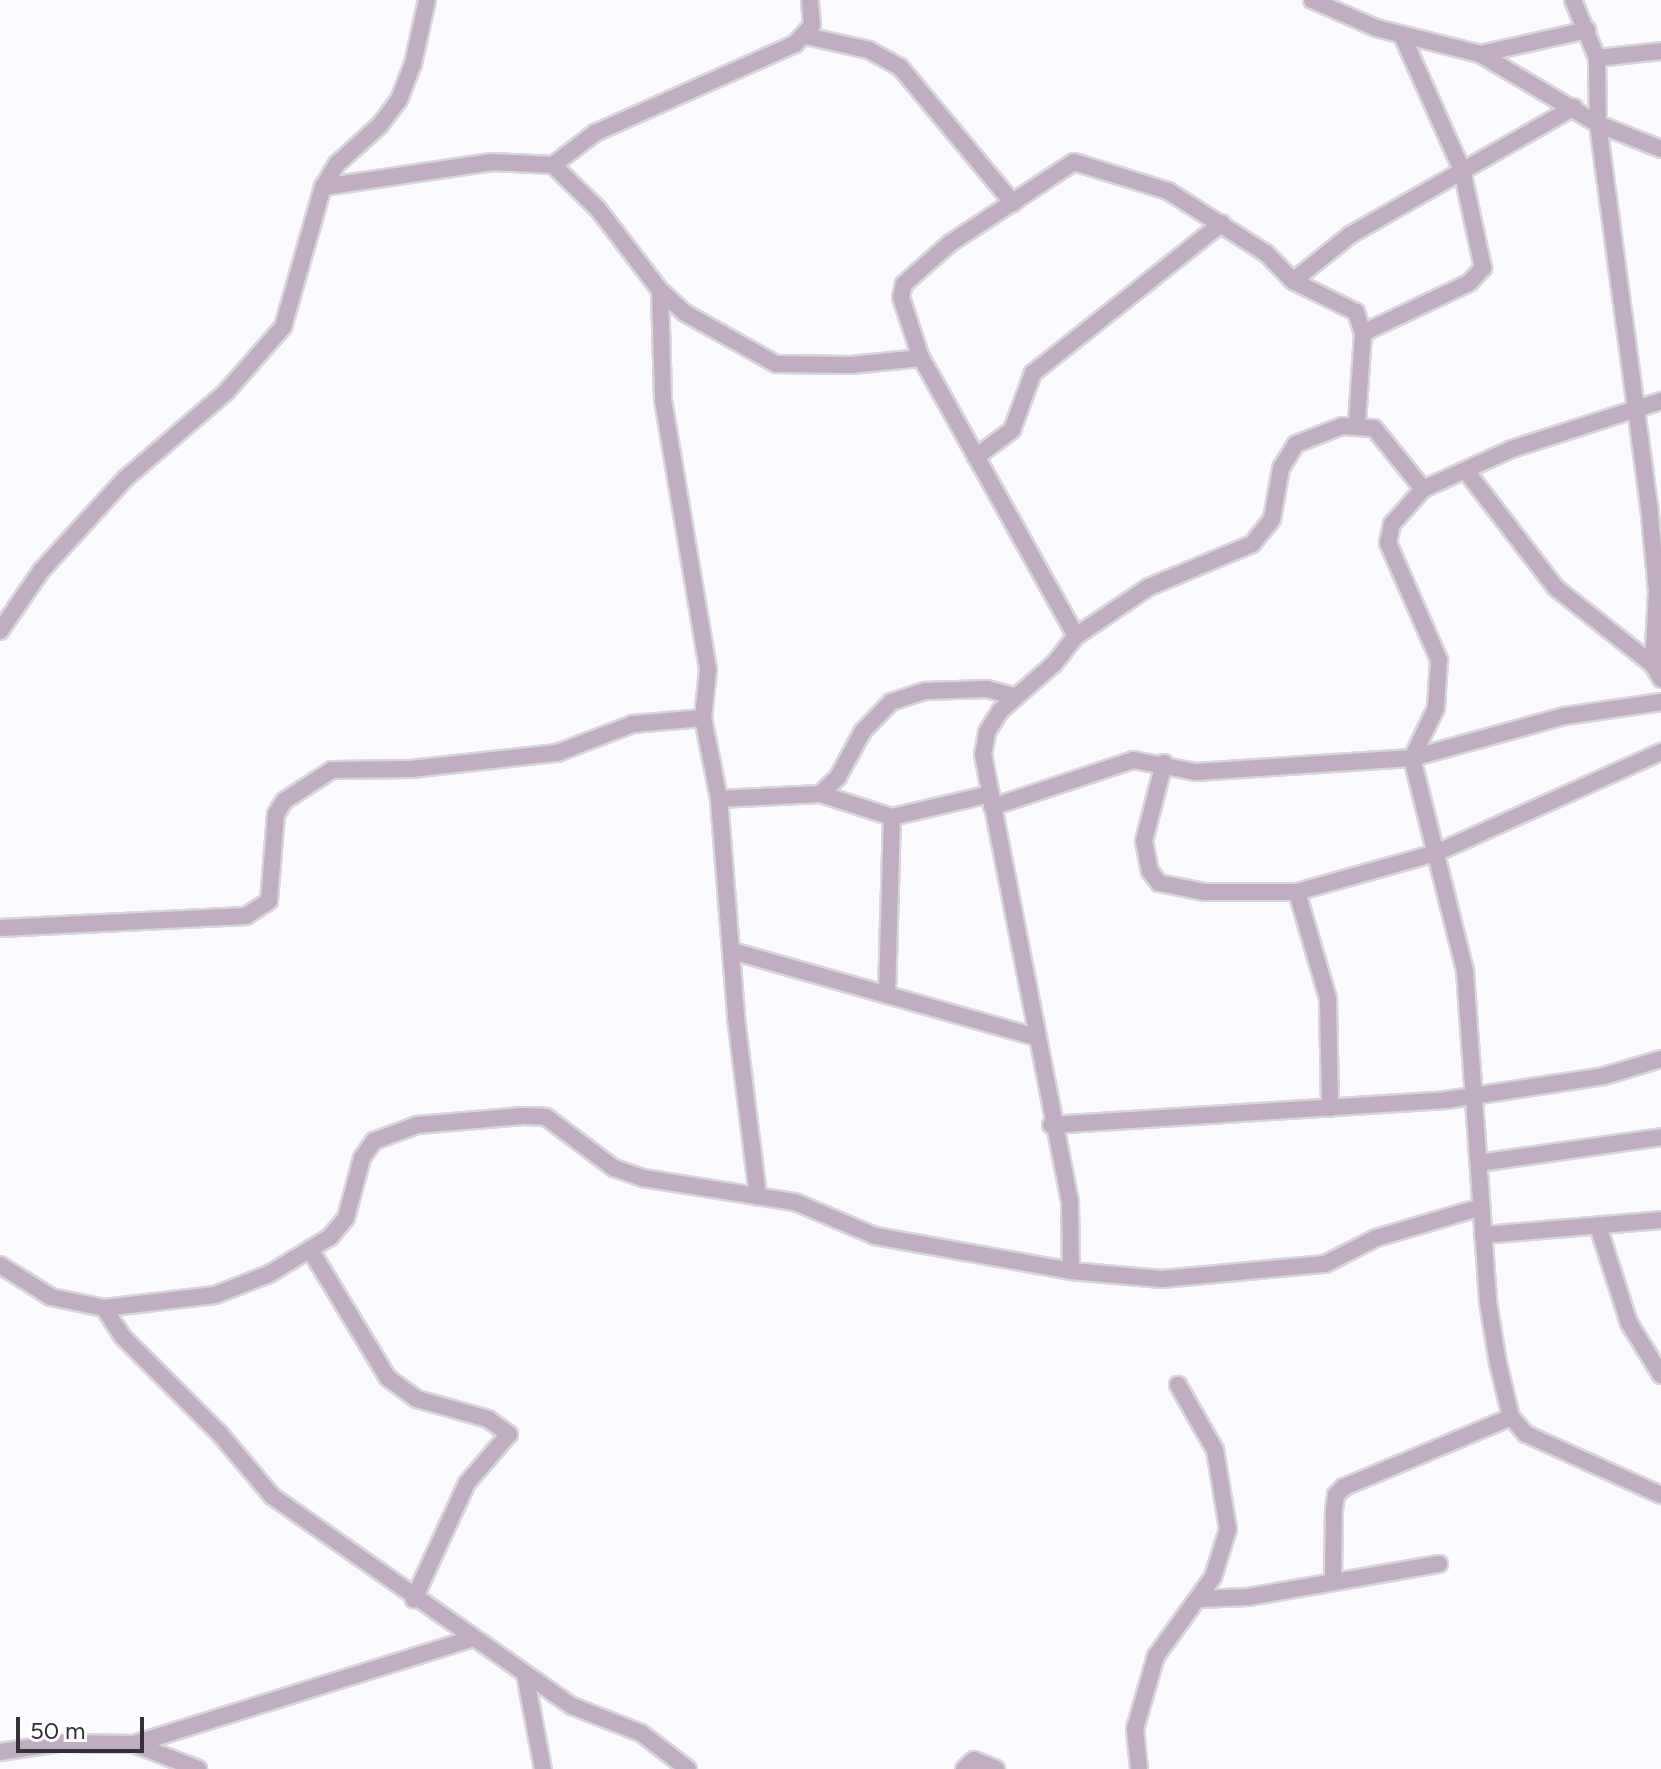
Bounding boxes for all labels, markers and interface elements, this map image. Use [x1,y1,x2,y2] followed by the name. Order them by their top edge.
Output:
[20,1701,148,1751] scale bar
[30,1716,86,1745] text: 50 m

